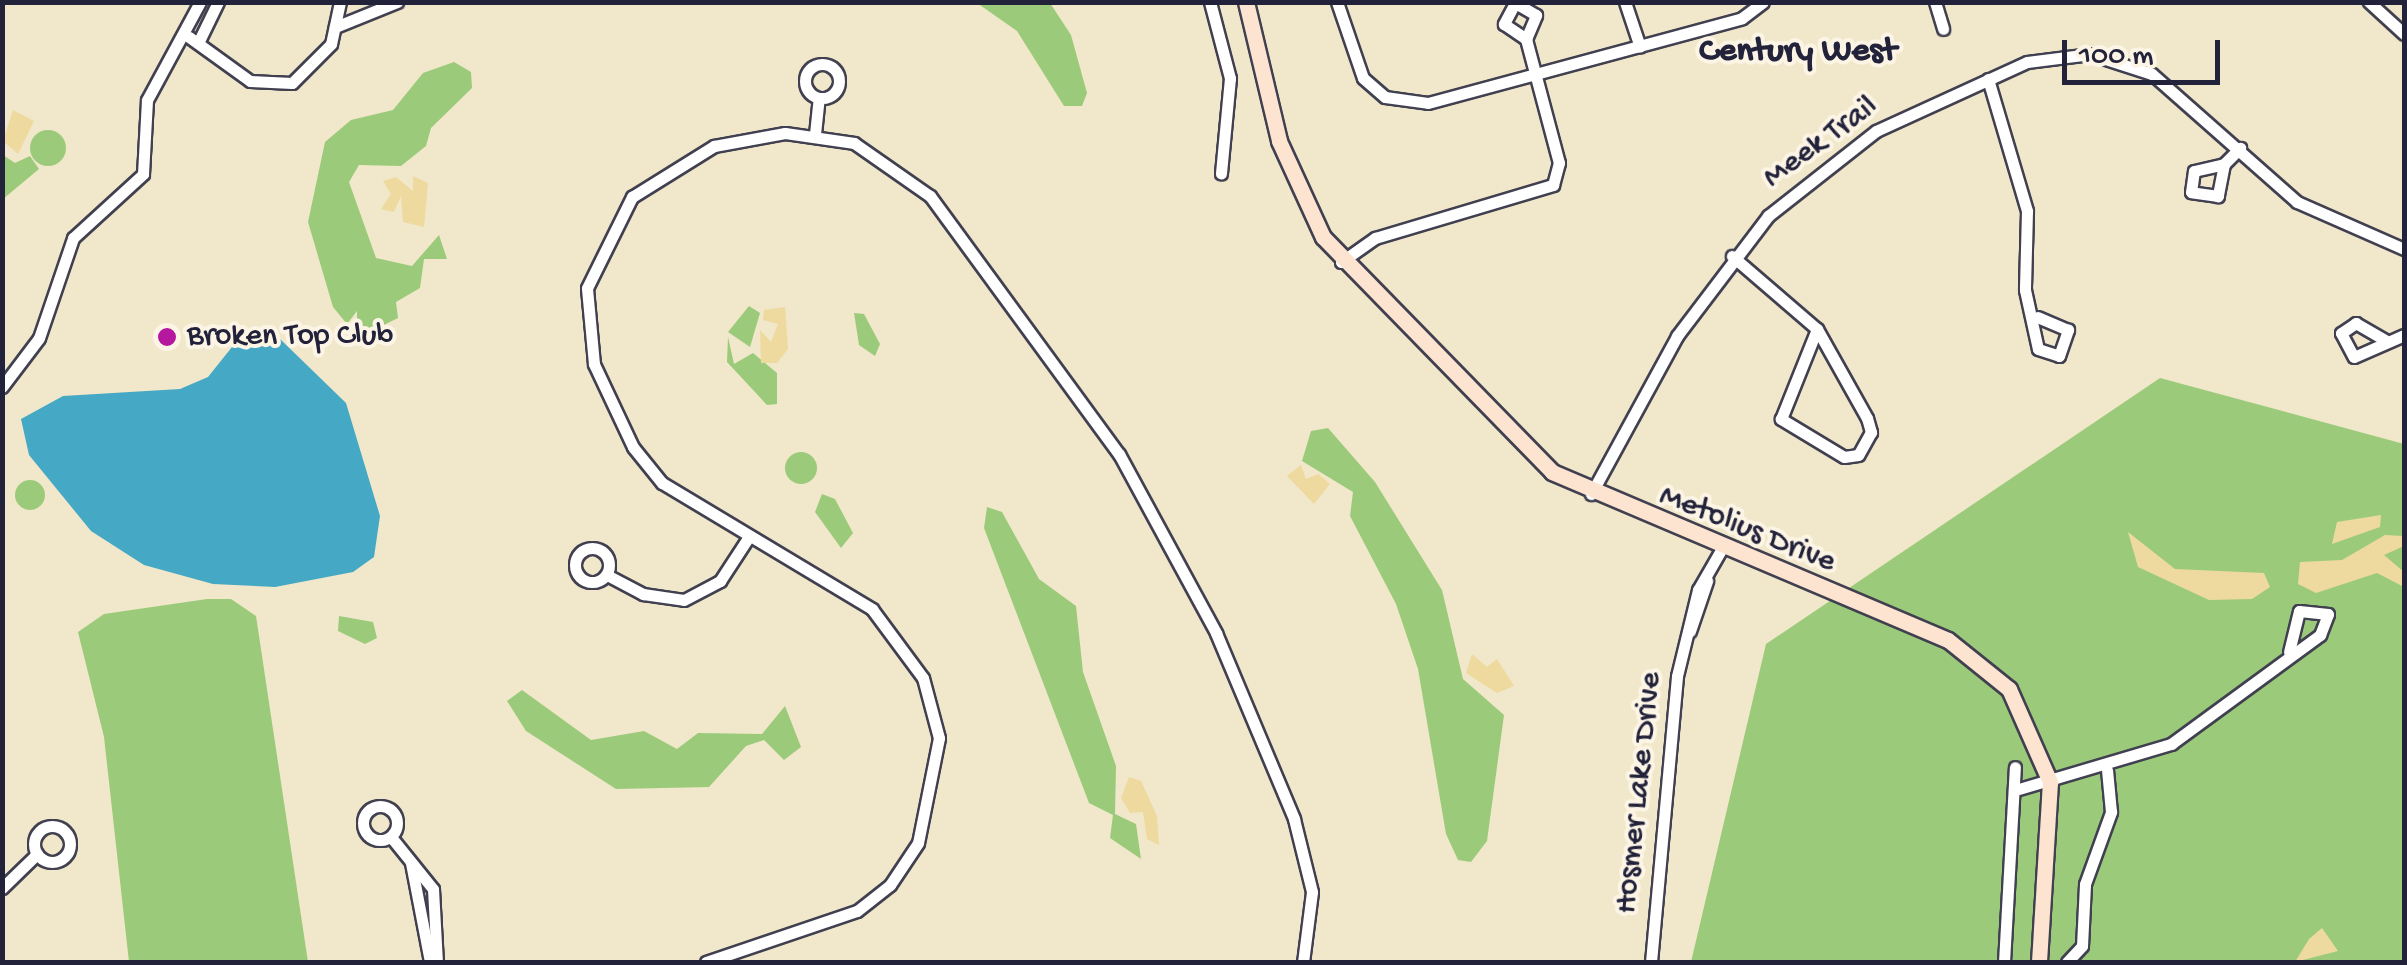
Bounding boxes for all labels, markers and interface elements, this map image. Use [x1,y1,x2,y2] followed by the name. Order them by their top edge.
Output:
[2067,20,2224,82] scale bar
[1699,32,1897,74] district label: Century West
[2079,40,2154,75] text: 100 m
[1756,89,1886,197] street label: Meek Trail
[187,318,393,356] place label: Broken Top Club
[156,326,178,348] marker: Broken Top Club
[1653,477,1841,583] street label: Metolius Drive
[1608,670,1672,916] street label: Hosmer Lake Drive

